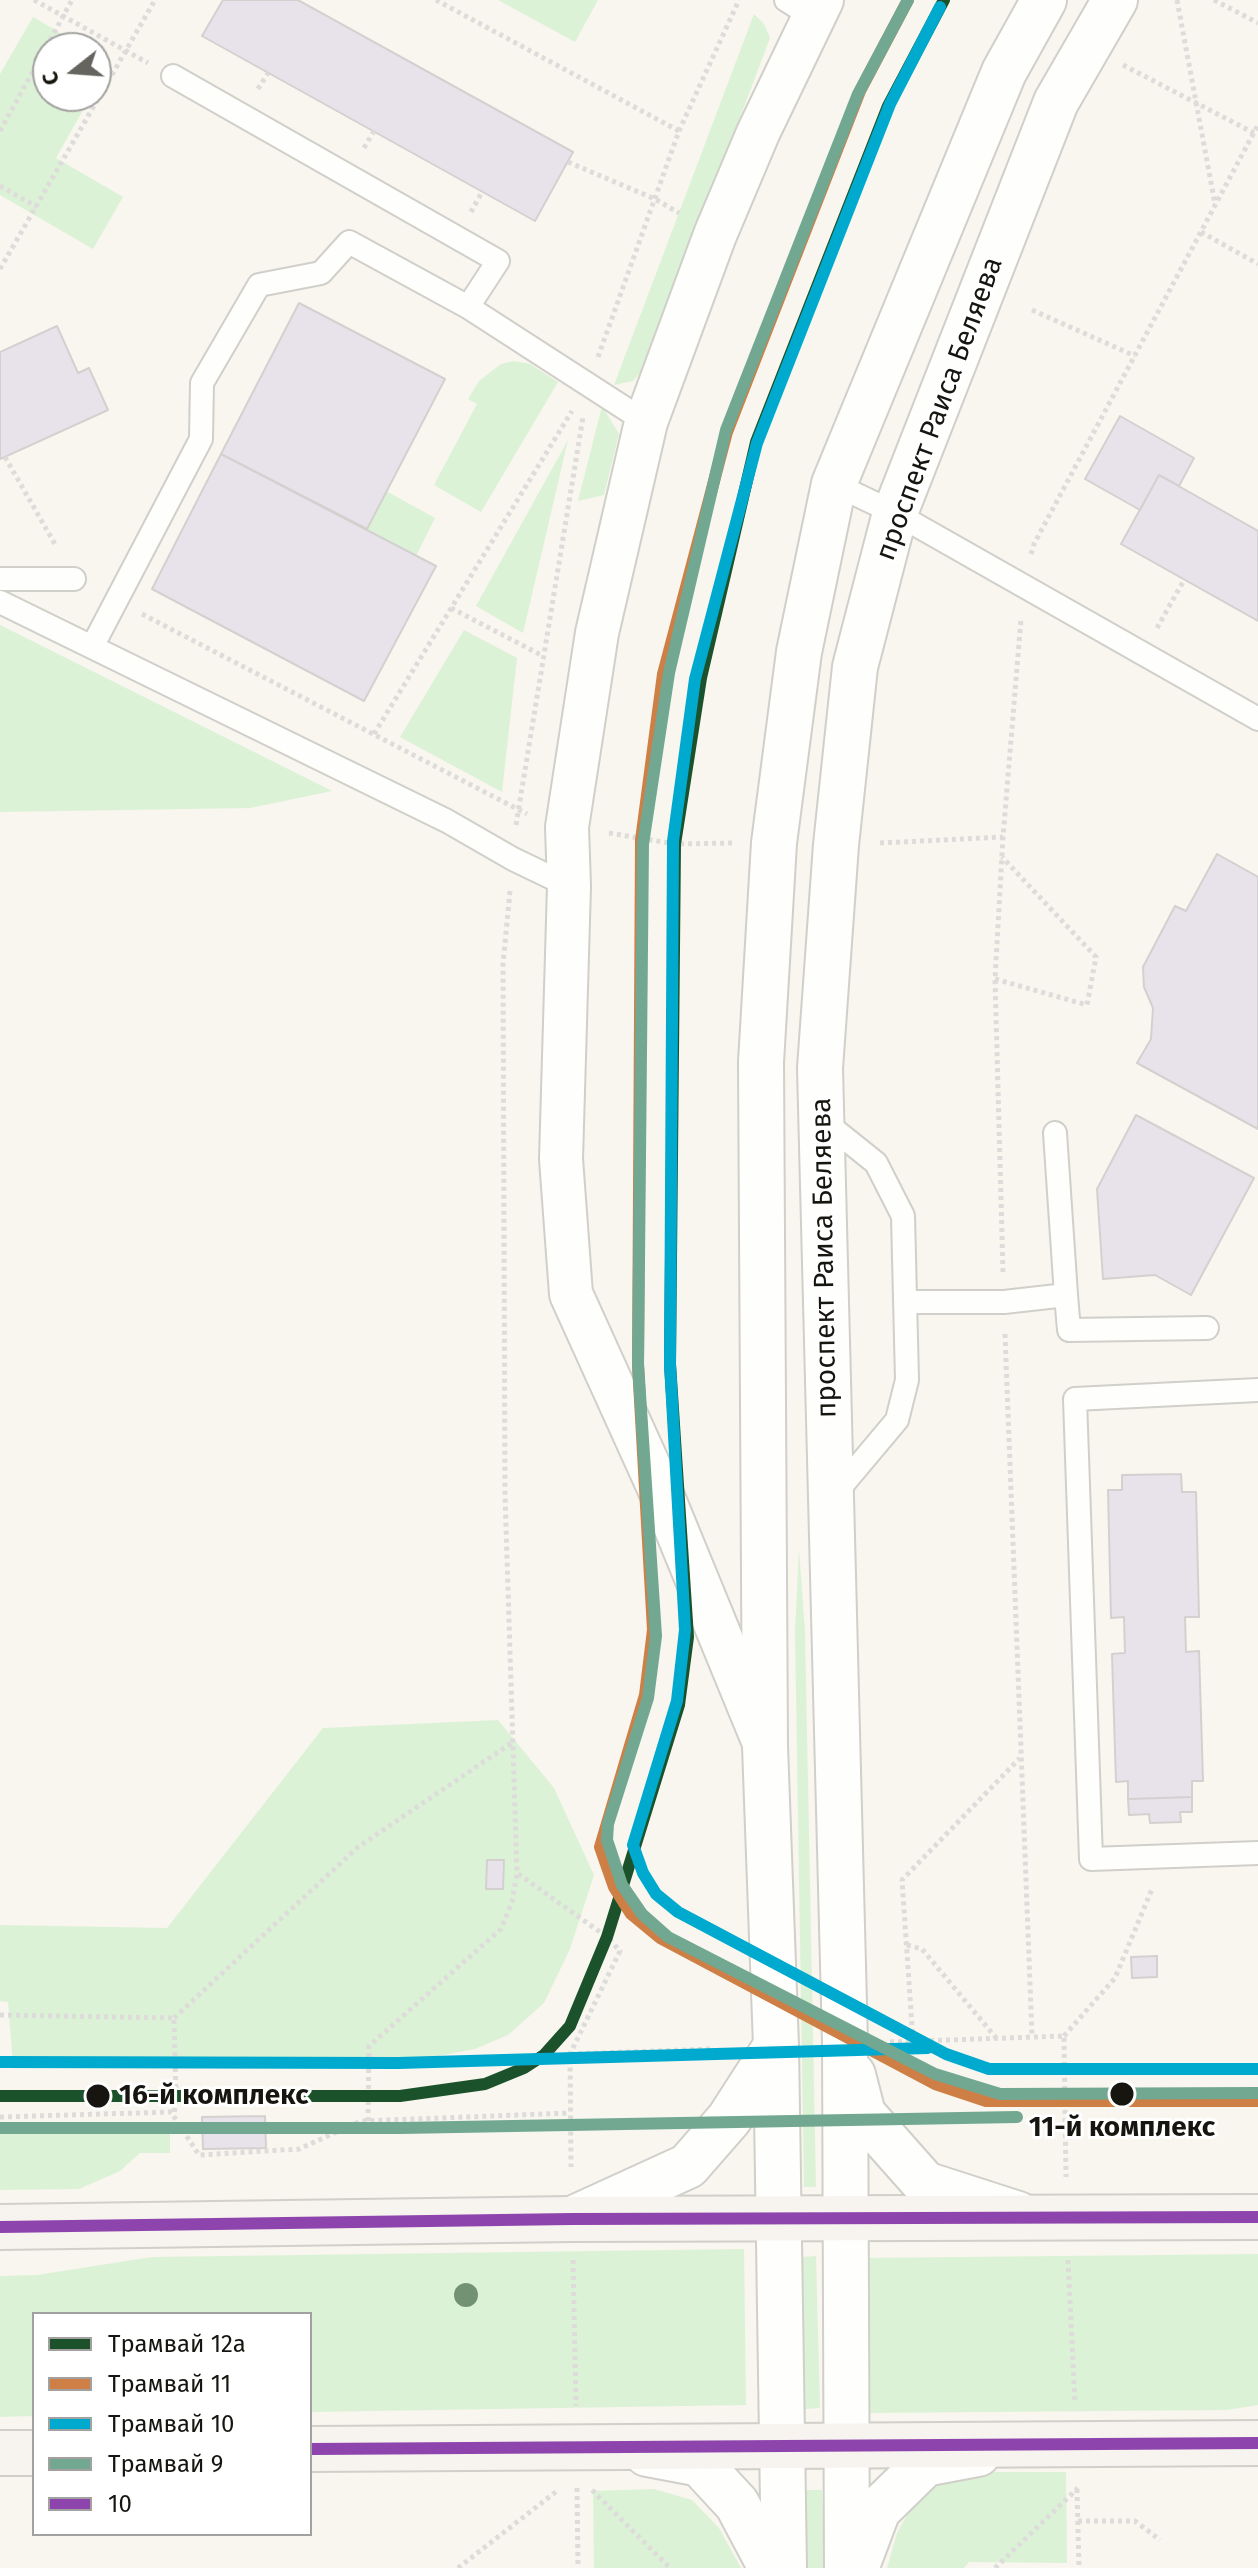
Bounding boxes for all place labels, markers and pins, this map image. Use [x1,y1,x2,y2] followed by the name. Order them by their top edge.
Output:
[119,2079,309,2113] place label: 16-й комплекс
[1108,2080,1136,2108] marker: 11-й комплекс
[84,2082,112,2110] marker: 16-й комплекс
[1029,2111,1215,2145] place label: 11-й комплекс

